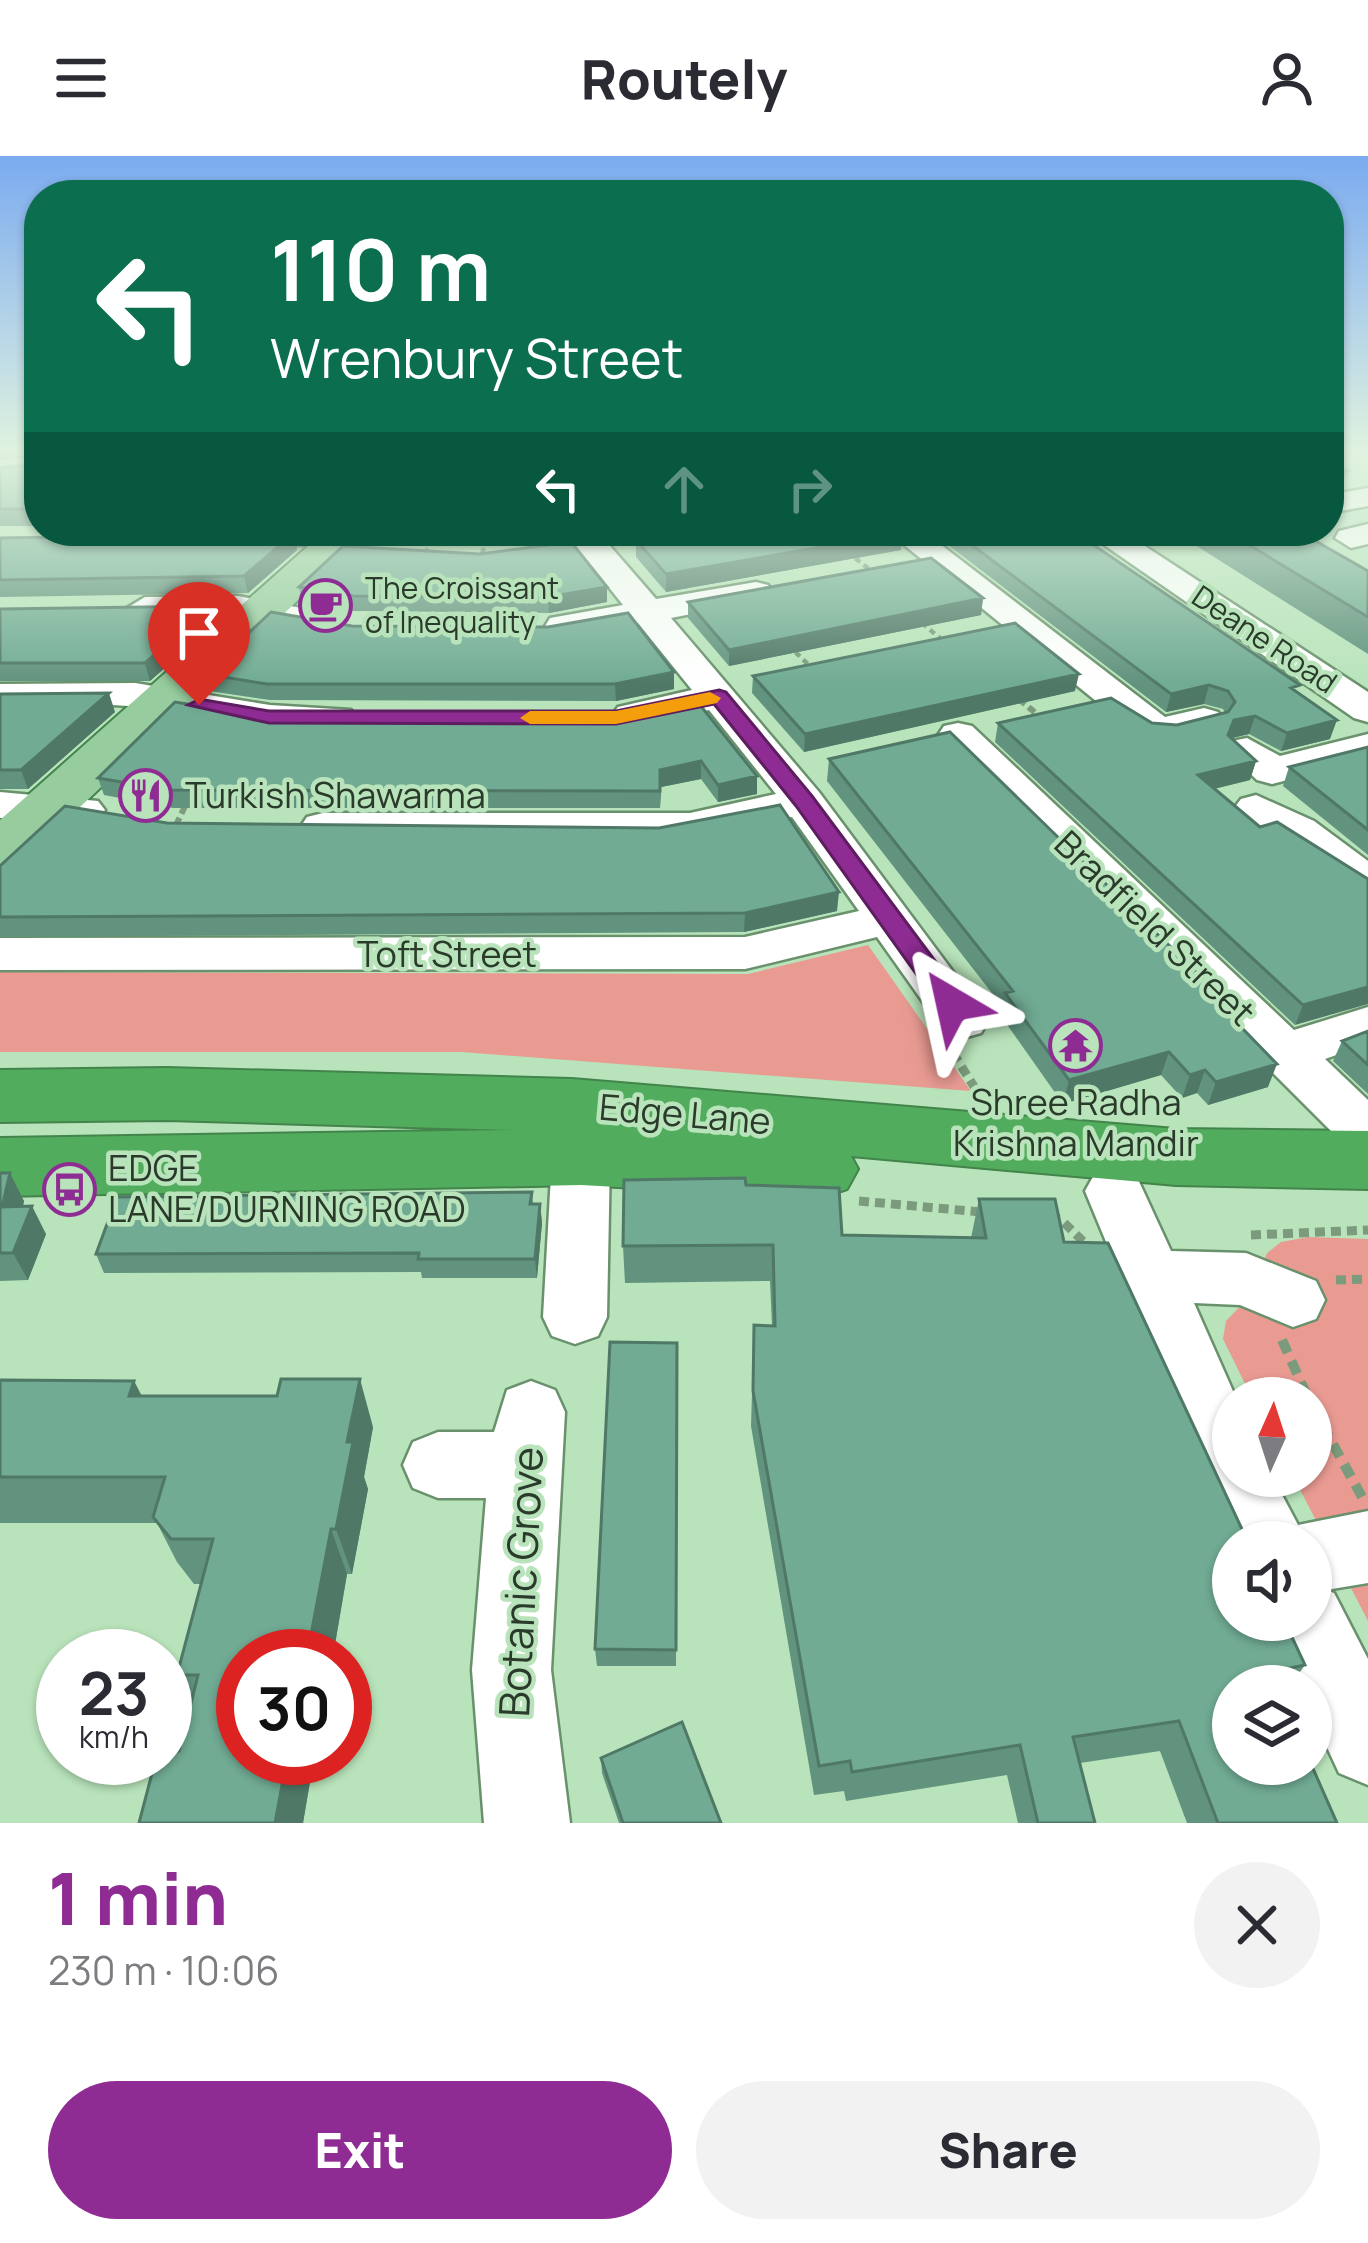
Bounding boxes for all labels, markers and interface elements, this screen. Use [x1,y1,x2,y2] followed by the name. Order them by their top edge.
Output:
[581,41,787,115] text: Routely
[48,45,114,111] icon: menu
[1254,45,1320,111] icon: person
[270,211,491,326] text: 110 m
[72,228,228,384] icon: left
[270,320,683,394] text: Wrenbury Street
[525,456,591,522] icon: left
[651,456,717,522] icon: ahead
[777,456,843,522] icon: right
[365,567,559,642] place label: The Croissant of Inequality
[1184,575,1345,702] street label: Deane Road
[298,578,354,634] cafe icon: The Croissant of Inequality
[148,582,250,705] pin
[166,600,232,666] icon: arrive
[118,767,174,823] restaurant icon: Turkish Shawarma
[185,770,486,819] place label: Turkish Shawarma
[1044,819,1266,1036] street label: Bradfield Street
[357,929,537,978] street label: Toft Street
[889,941,1015,1067] position arrow
[1048,1018,1104,1074] temple icon: Shree Radha Krishna Mandir
[953,1077,1199,1167] place label: Shree Radha Krishna Mandir
[597,1082,773,1145] street label: Edge Lane
[108,1143,466,1233] place label: EDGE LANE/DURNING ROAD
[41,1161,97,1217] bus stop icon: EDGE LANE/DURNING ROAD
[1212,1377,1332,1497] north arrow
[1212,1377,1332,1785] map controls
[484,1445,556,1719] street label: Botanic Grove
[1212,1521,1332,1641] button: sound
[216,1629,372,1785] speed limit sign: 30
[79,1651,149,1733] text: 23
[1212,1665,1332,1785] button: layers
[79,1716,149,1757] text: km/h
[48,1848,228,1947] text: 1 min
[1194,1862,1320,1988] button: close
[48,1943,280,1997] text: 230 m · 10:06
[48,2081,672,2219] button: Exit
[696,2081,1320,2219] button: Share

